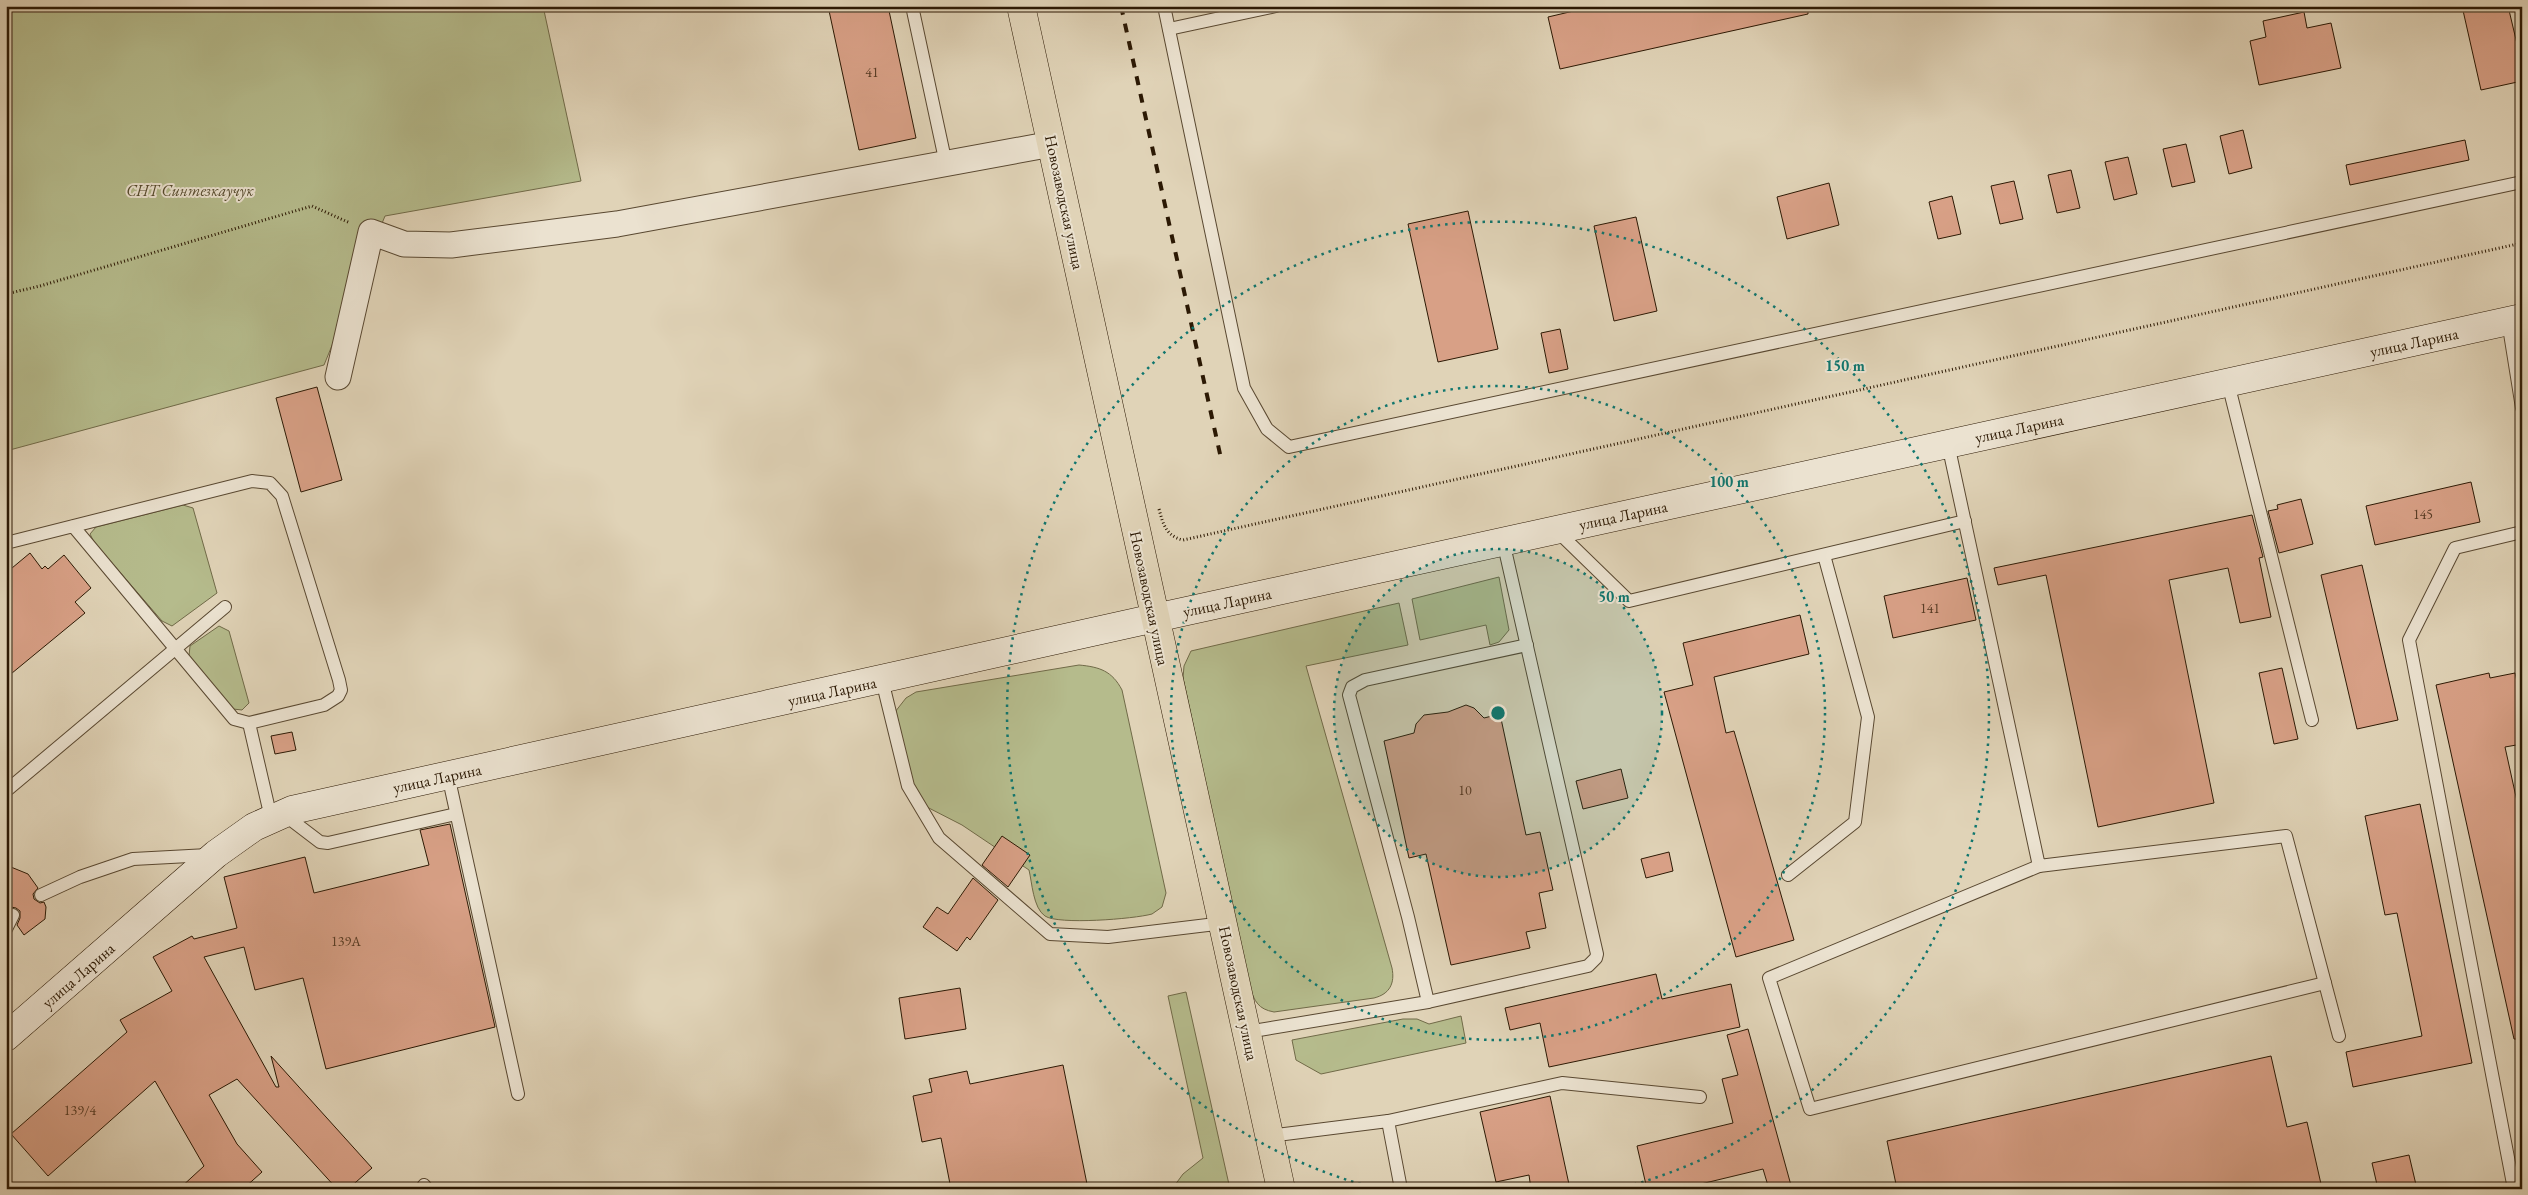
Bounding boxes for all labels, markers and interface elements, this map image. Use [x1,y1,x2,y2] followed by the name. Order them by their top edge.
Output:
[865,63,879,81] house number: 41
[1040,133,1089,272] street label: Новозаводская улица
[126,180,254,201] park label: СНТ Синтезкаучук
[2368,323,2461,362] street label: улица Ларина
[1825,356,1865,375] text: 150 m
[1973,409,2066,448] street label: улица Ларина
[1709,472,1749,491] text: 100 m
[1577,496,1670,535] street label: улица Ларина
[2413,505,2433,523] house number: 145
[1125,529,1174,668] street label: Новозаводская улица
[1181,583,1274,622] street label: улица Ларина
[1598,587,1630,606] text: 50 m
[1920,599,1940,617] house number: 141
[786,672,879,711] street label: улица Ларина
[1489,704,1507,722] centre of rings
[391,759,484,798] street label: улица Ларина
[1458,781,1472,799] house number: 10
[1214,924,1263,1063] street label: Новозаводская улица
[331,932,361,950] house number: 139А
[38,938,120,1013] street label: улица Ларина
[64,1101,97,1119] house number: 139/4

